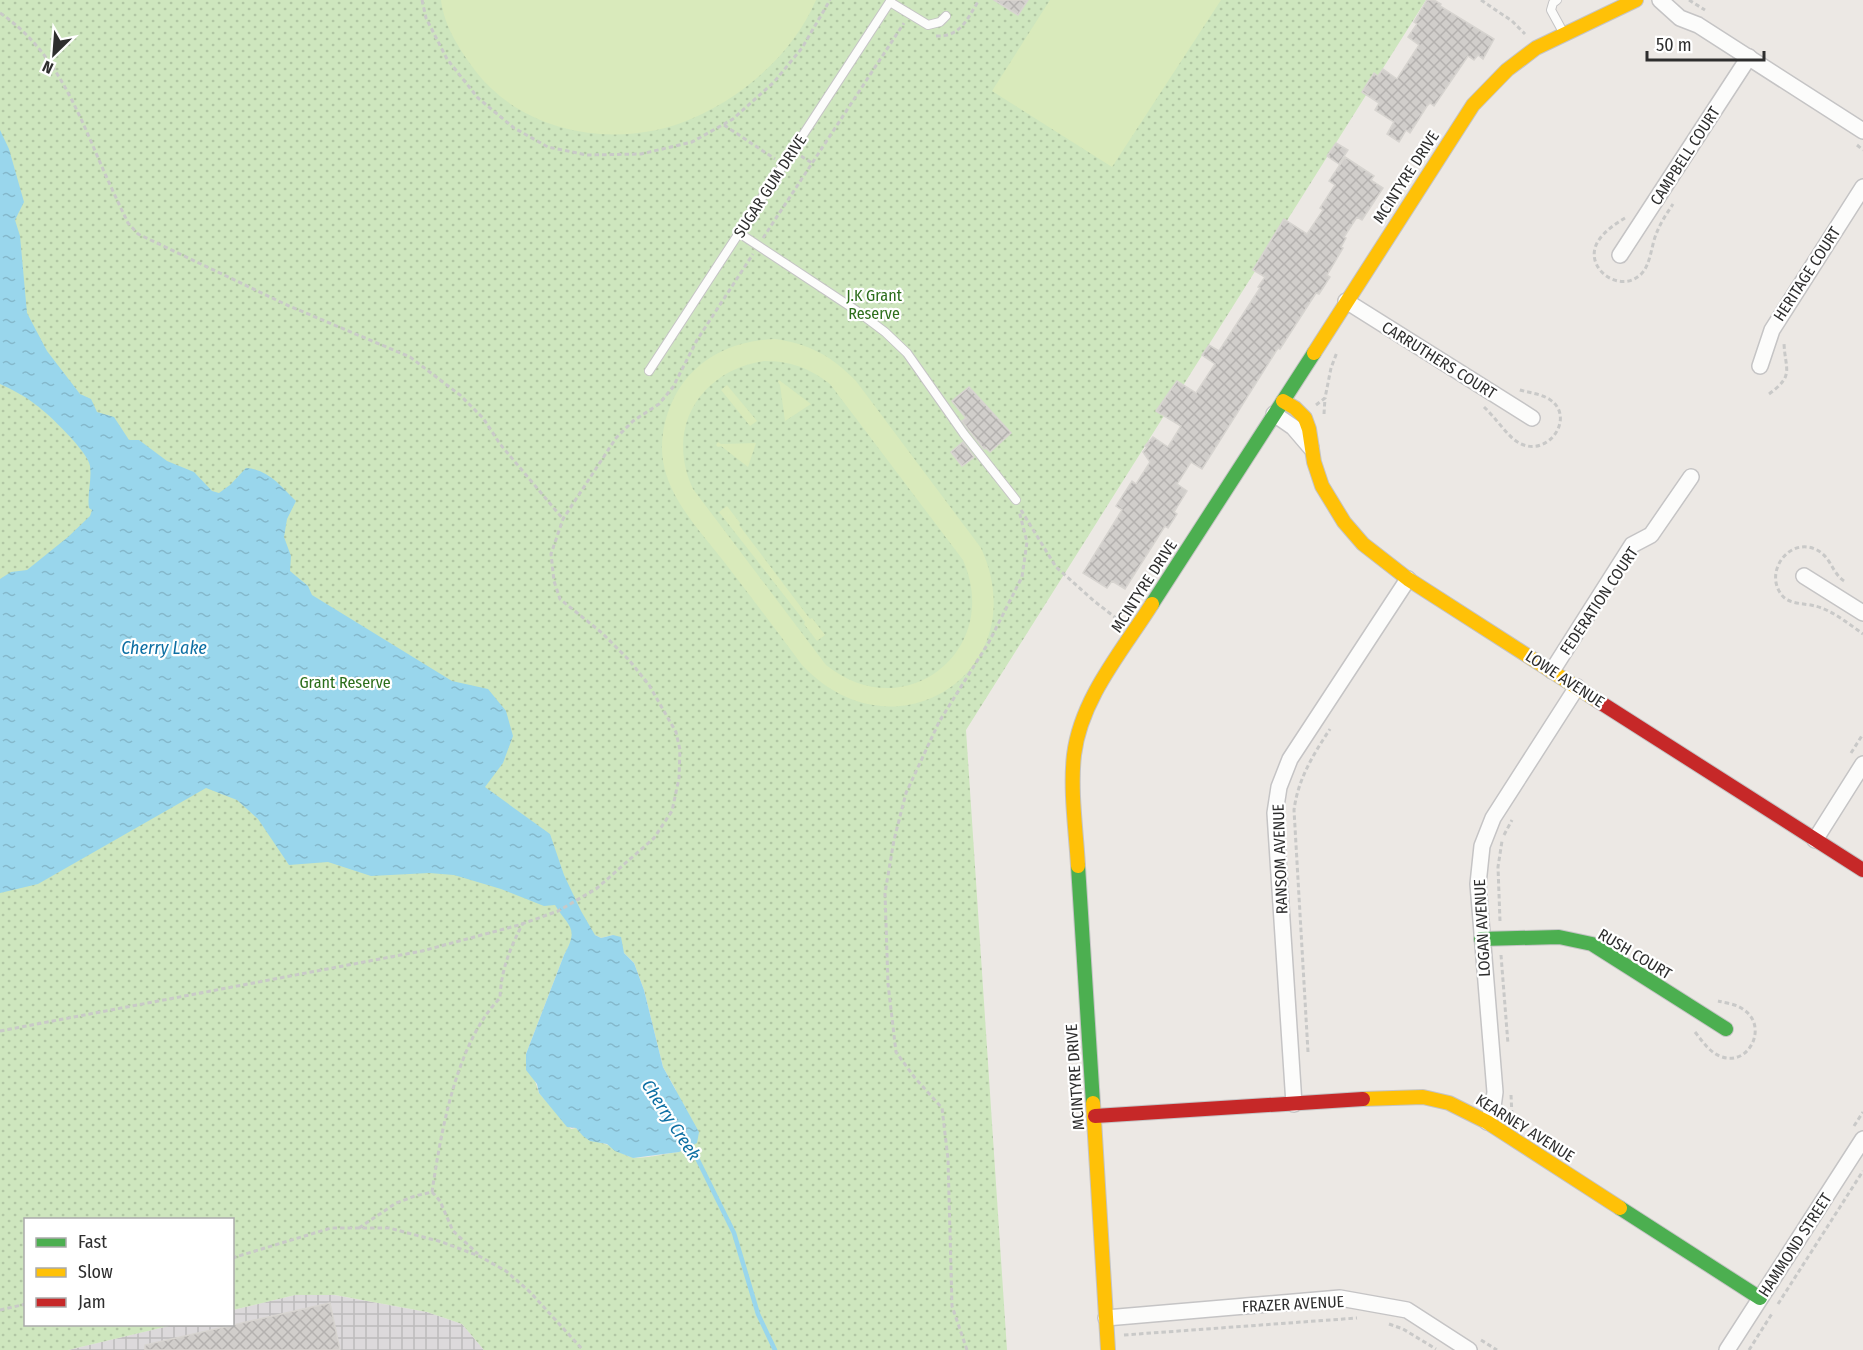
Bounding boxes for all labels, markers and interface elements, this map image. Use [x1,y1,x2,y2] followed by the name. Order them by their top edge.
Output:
[24,24,84,84] north arrow
[1647,24,1764,62] scale bar
[1656,34,1692,56] text: 50 m
[40,57,56,78] text: N
[1646,103,1724,209] street label: CAMPBELL COURT
[1369,127,1443,227] street label: MCINTYRE DRIVE
[730,131,810,241] street label: SUGAR GUM DRIVE
[1769,223,1845,325] street label: HERITAGE COURT
[846,286,903,323] park label: J.K Grant Reserve
[1378,317,1500,403] street label: CARRUTHERS COURT
[1107,536,1181,636] street label: MCINTYRE DRIVE
[1556,543,1642,658] street label: FEDERATION COURT
[121,637,207,659] water label: Cherry Lake
[1522,646,1608,712] street label: LOWE AVENUE
[299,673,391,692] park label: Grant Reserve
[1269,804,1291,914] street label: RANSOM AVENUE
[1470,879,1494,977] street label: LOGAN AVENUE
[1595,925,1676,984] street label: RUSH COURT
[1062,1023,1088,1131] street label: MCINTYRE DRIVE
[637,1075,705,1165] water label: Cherry Creek
[1472,1090,1578,1166] street label: KEARNEY AVENUE
[1754,1189,1836,1300] street label: HAMMOND STREET
[24,1218,234,1326] legend
[78,1231,107,1253] text: Fast
[78,1261,113,1283] text: Slow
[78,1291,106,1313] text: Jam
[1241,1292,1345,1316] street label: FRAZER AVENUE

